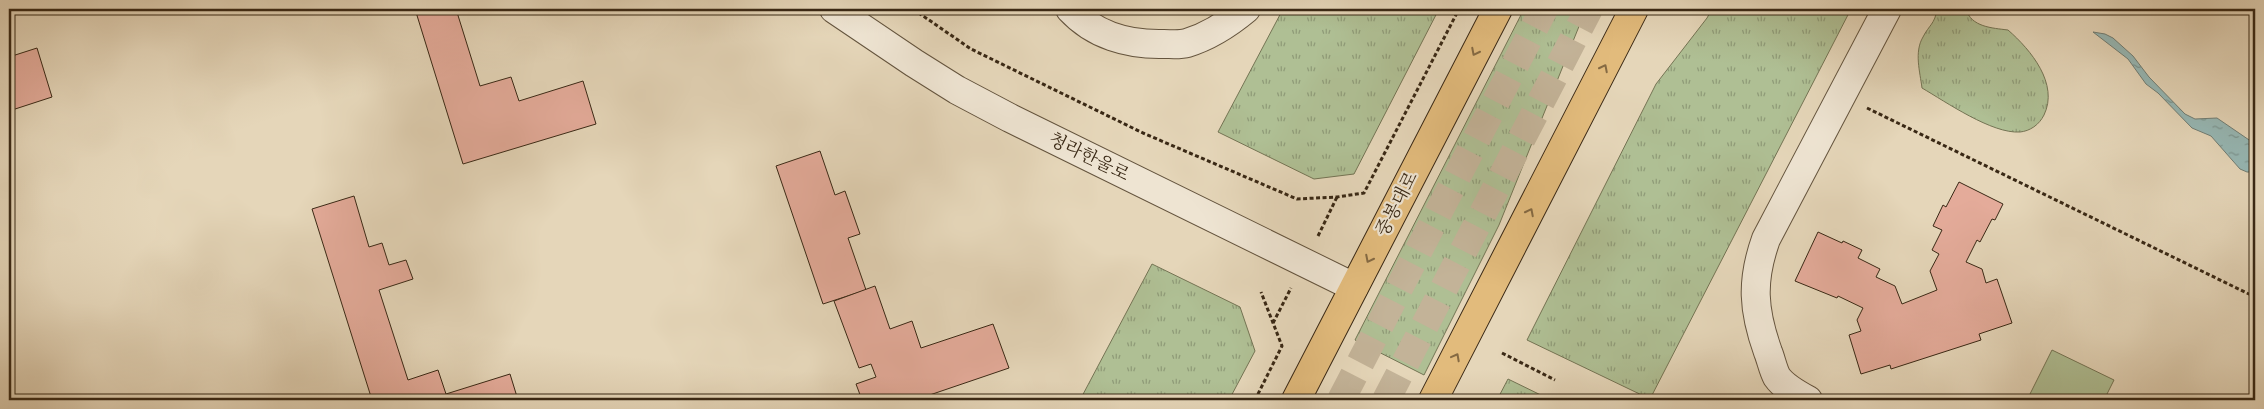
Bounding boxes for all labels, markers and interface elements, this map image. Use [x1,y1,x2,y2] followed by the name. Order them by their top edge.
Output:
[1471,47,1481,56] one-way arrow
[1598,64,1608,73] one-way arrow
[1044,127,1134,187] street label: 청라한울로
[1370,167,1424,241] street label: 중봉대로
[1524,209,1534,218] one-way arrow
[1365,253,1375,262] one-way arrow
[1450,353,1460,362] one-way arrow

